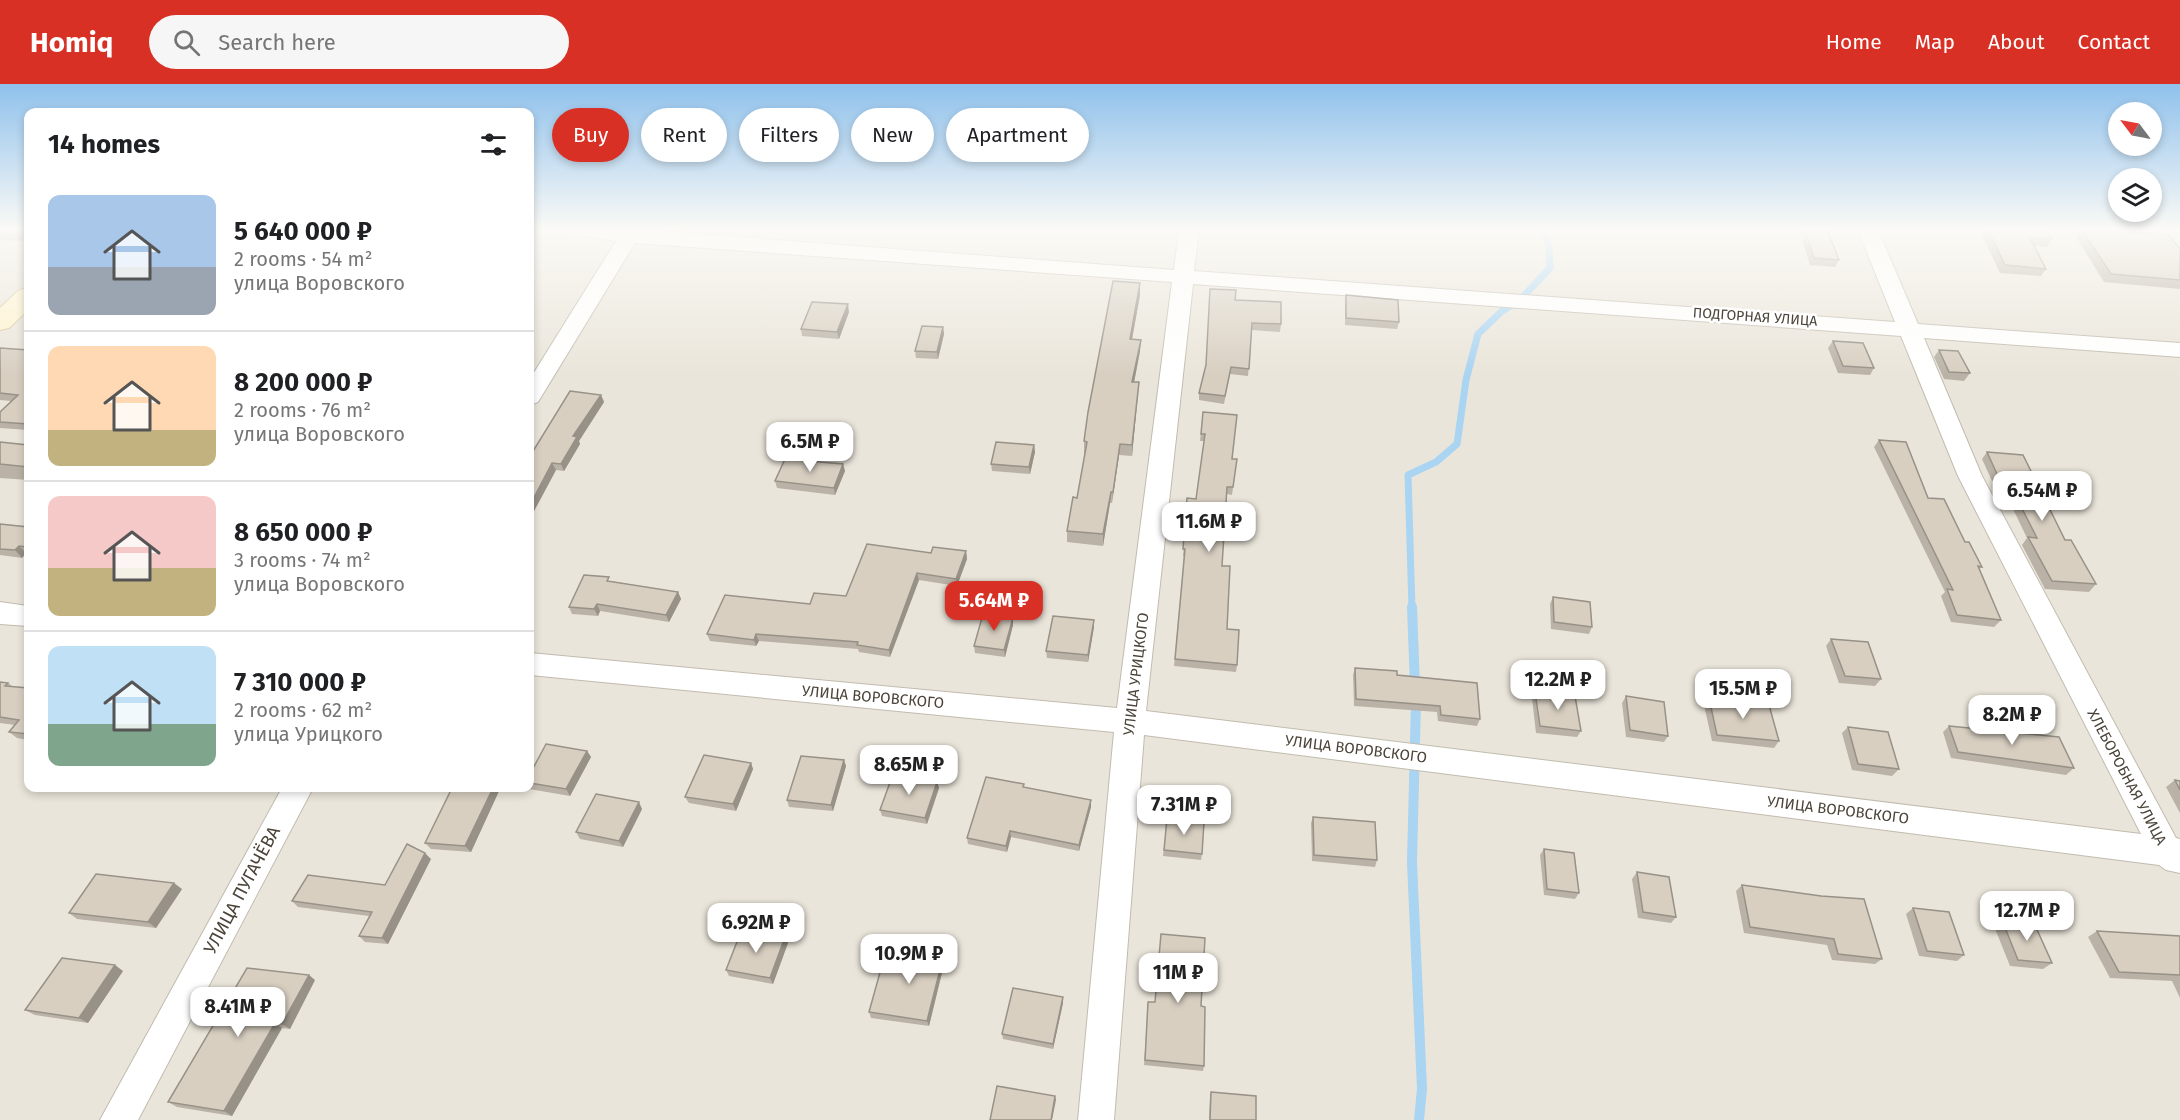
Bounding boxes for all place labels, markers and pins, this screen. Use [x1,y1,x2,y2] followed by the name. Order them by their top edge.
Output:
[761,422,859,473] pin: 6.5M ₽
[1987,471,2097,522] pin: 6.54M ₽
[1154,502,1264,553] pin: 11.6M ₽
[939,581,1049,632] pin: 5.64M ₽
[1503,660,1613,711] pin: 12.2M ₽
[1688,669,1798,720] pin: 15.5M ₽
[1963,695,2061,746] pin: 8.2M ₽
[854,745,964,796] pin: 8.65M ₽
[1129,785,1239,836] pin: 7.31M ₽
[1972,891,2082,942] pin: 12.7M ₽
[701,903,811,954] pin: 6.92M ₽
[854,934,964,985] pin: 10.9M ₽
[1136,953,1220,1004] pin: 11M ₽
[183,987,293,1038] pin: 8.41M ₽

